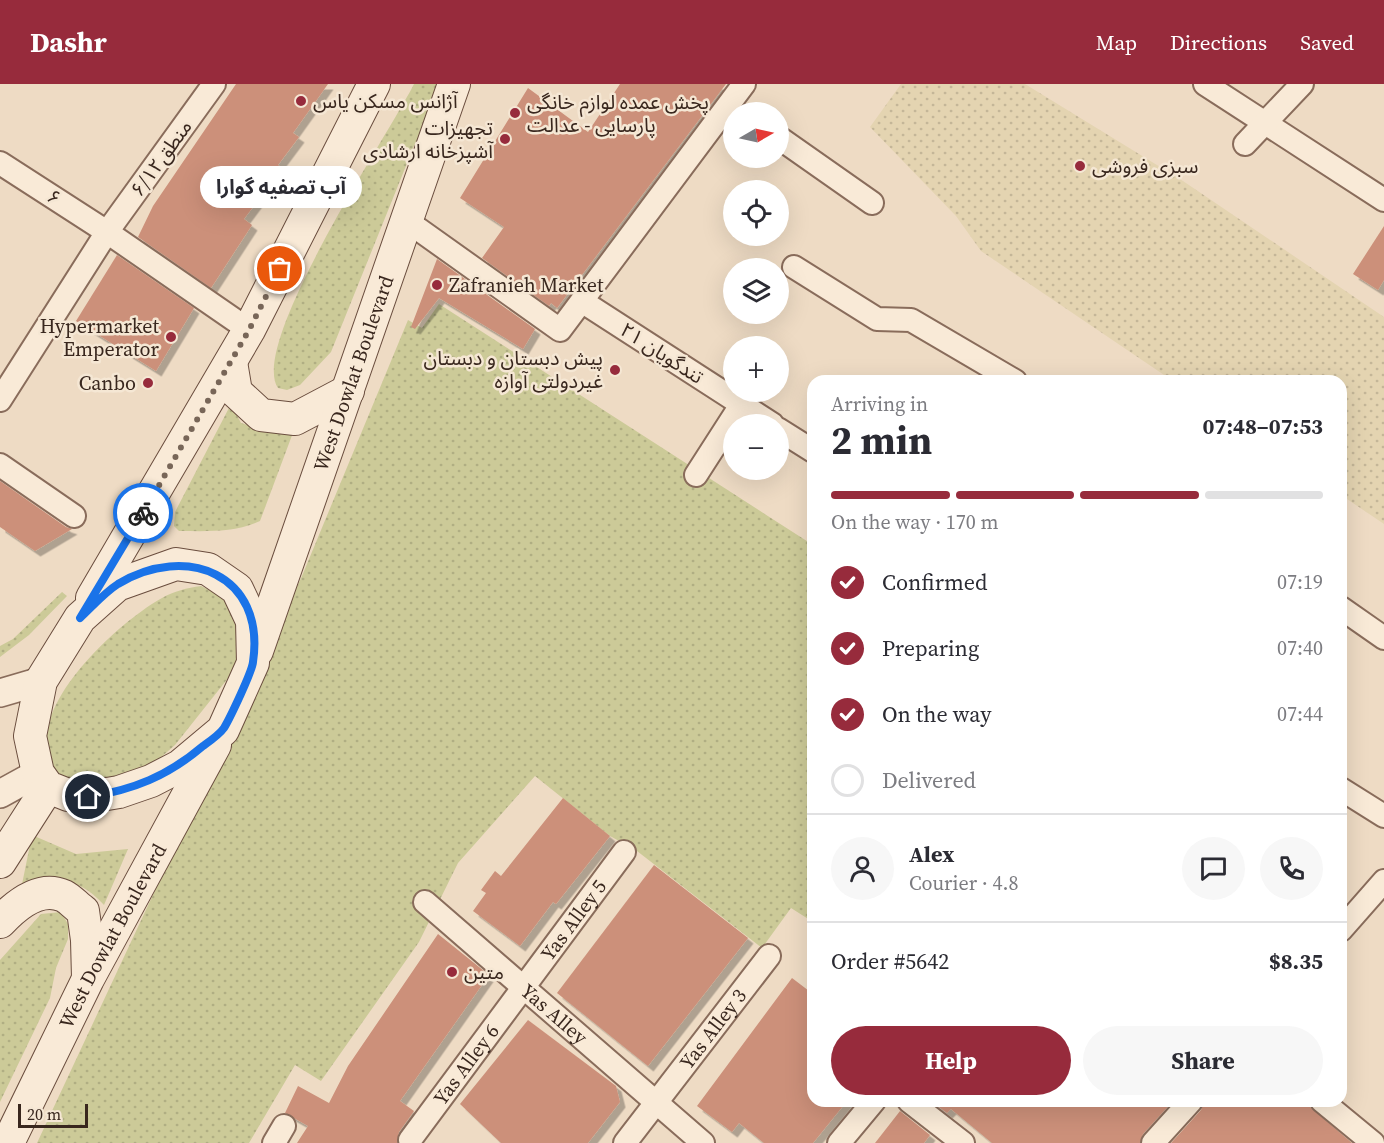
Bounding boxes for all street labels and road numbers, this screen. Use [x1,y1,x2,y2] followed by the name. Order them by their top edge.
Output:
[124,114,198,202] street label: منطق۶/۱۲
[42,182,66,212] street label: ۶
[307,271,401,475] street label: West Dowlat Boulevard
[615,316,709,390] street label: ۲۱ تندگویان
[52,838,173,1033] street label: West Dowlat Boulevard
[534,874,613,966] street label: Yas Alley 5
[515,977,594,1051] street label: Yas Alley
[673,983,753,1075] street label: Yas Alley 3
[427,1018,506,1111] street label: Yas Alley 6

